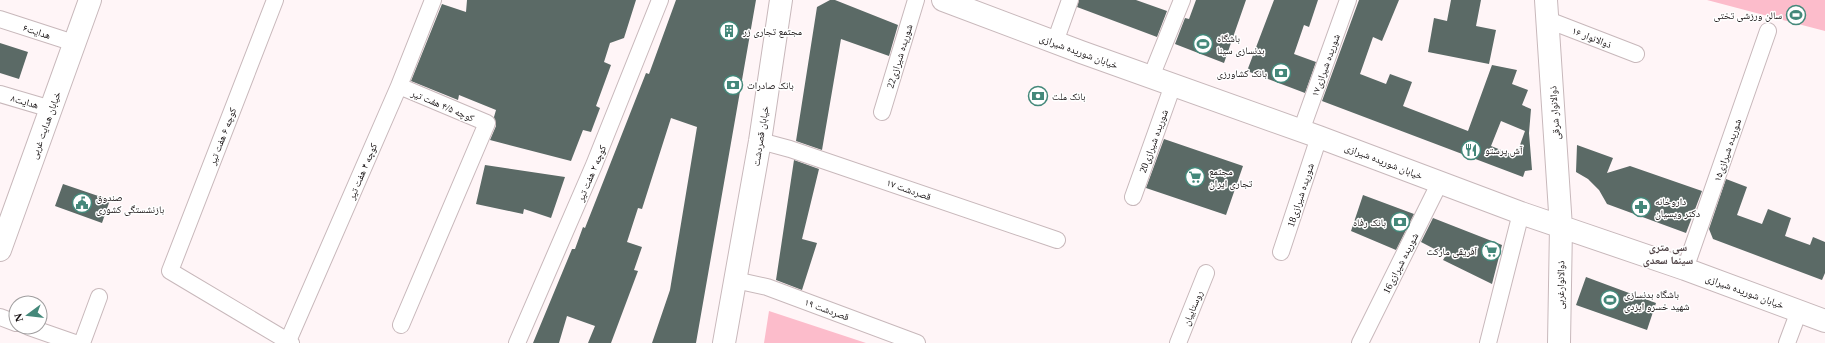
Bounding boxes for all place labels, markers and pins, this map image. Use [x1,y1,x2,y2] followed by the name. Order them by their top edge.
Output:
[1785,4,1807,26] sports icon: سالن ورزشی تختی
[1714,10,1782,22] place label: سالن ورزشی تختی
[718,20,740,42] building icon: مجتمع تجاری زر
[742,26,803,38] place label: مجتمع تجاری زر
[1192,33,1214,55] sports icon: باشگاه بدنسازی سینا
[1217,33,1265,57] place label: باشگاه بدنسازی سینا
[1270,62,1292,84] bank icon: بانک کشاورزی
[1217,68,1267,80] place label: بانک کشاورزی
[722,74,744,96] bank icon: بانک صادرات
[747,80,794,91] place label: بانک صادرات
[1027,85,1049,107] bank icon: بانک ملت
[1052,91,1086,102] place label: بانک ملت
[1460,139,1482,161] restaurant icon: آش پرستو
[1485,145,1523,157] place label: آش پرستو
[1184,166,1206,188] supermarket icon: مجتمع تجاری ایران
[1209,166,1252,190] place label: مجتمع تجاری ایران
[71,192,93,214] public building icon: صندوق بازنشستگی کشوری
[96,192,164,216] place label: صندوق بازنشستگی کشوری
[1630,196,1652,218] pharmacy icon: داروخانه دکتر ویسیان
[1655,196,1700,220] place label: داروخانه دکتر ویسیان
[1389,211,1411,233] bank icon: بانک رفاه
[1353,217,1386,228] place label: بانک رفاه
[1480,240,1502,262] supermarket icon: آفریقی مارکت
[1426,246,1477,258] place label: آفریقی مارکت
[1599,289,1621,311] sports icon: باشگاه بدنسازی شهید خسرو ایزدی
[1624,289,1690,313] place label: باشگاه بدنسازی شهید خسرو ایزدی

